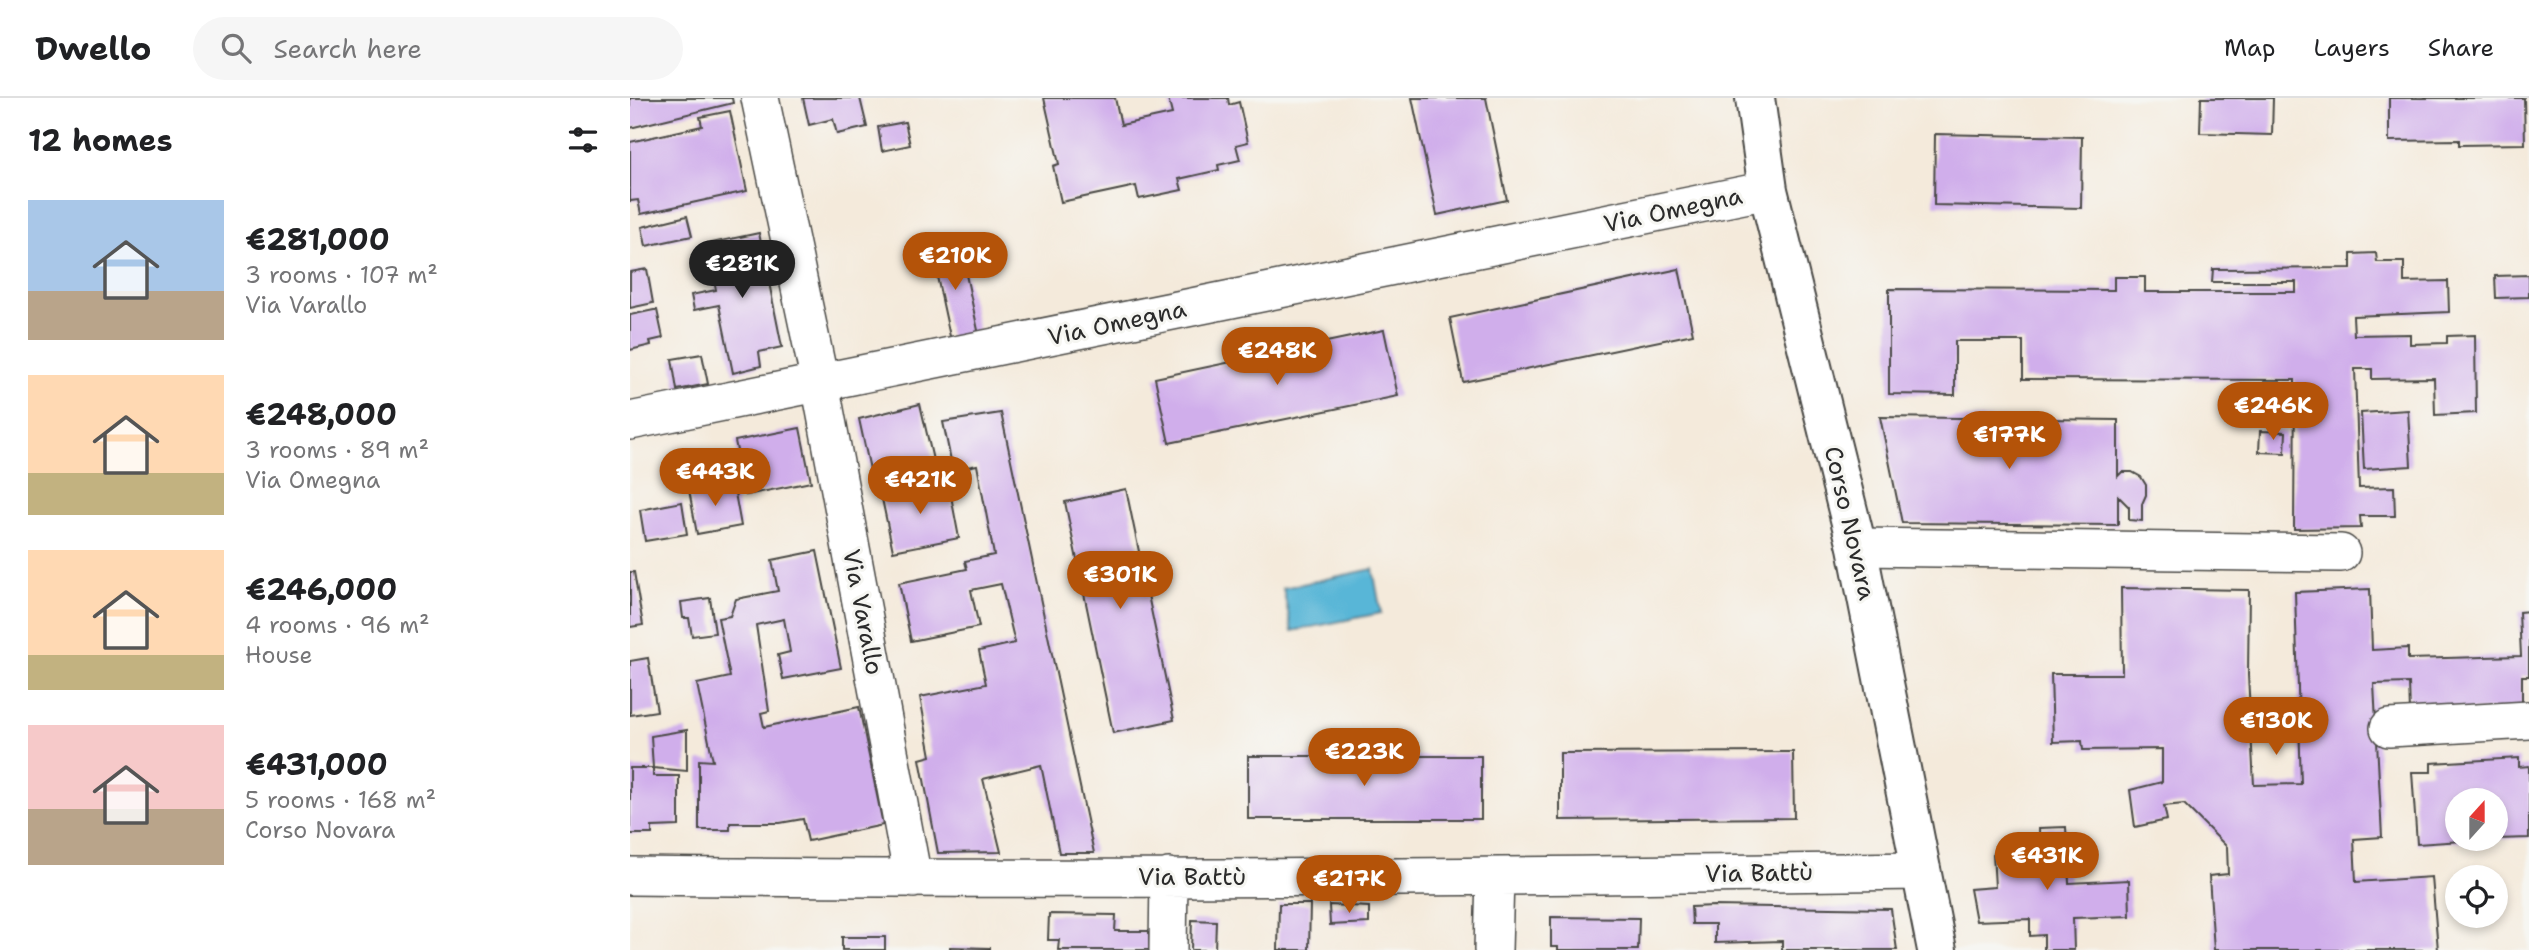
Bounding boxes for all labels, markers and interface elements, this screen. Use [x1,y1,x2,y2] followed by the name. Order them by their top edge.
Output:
[193,17,683,80] search box
[35,26,151,71] text: Dwello
[217,29,255,67] icon: search
[273,31,422,66] text: Search here
[2224,32,2275,64] text: Map
[2313,32,2390,64] text: Layers
[2428,32,2494,64] text: Share
[28,120,172,161] text: 12 homes
[564,121,602,159] icon: filters
[1601,180,1745,240] street label: Via Omegna
[245,219,390,260] text: €281,000
[84,228,168,312] icon: home
[906,232,1004,292] pin: €210K
[693,240,791,300] pin: €281K
[919,240,991,270] text: €210K
[705,248,779,278] text: €281K
[245,260,438,290] text: 3 rooms · 107 m²
[245,290,367,320] text: Via Varallo
[1045,293,1189,353] street label: Via Omegna
[1228,328,1326,387] pin: €248K
[1237,335,1317,365] text: €248K
[2224,382,2322,442] pin: €246K
[2233,390,2313,420] text: €246K
[245,394,397,435] text: €248,000
[84,403,168,487] icon: home
[1960,412,2058,471] pin: €177K
[1973,419,2045,449] text: €177K
[245,435,429,465] text: 3 rooms · 89 m²
[1817,443,1883,603] street label: Corso Novara
[666,448,764,508] pin: €443K
[676,456,754,486] text: €443K
[871,456,969,516] pin: €421K
[884,464,956,494] text: €421K
[245,465,380,495] text: Via Omegna
[835,546,891,678] street label: Via Varallo
[1071,552,1169,611] pin: €301K
[1083,559,1157,589] text: €301K
[245,569,397,610] text: €246,000
[84,578,168,662] icon: home
[245,610,430,640] text: 4 rooms · 96 m²
[245,640,313,670] text: House
[2227,698,2325,757] pin: €130K
[2240,705,2313,735] text: €130K
[1315,728,1413,788] pin: €223K
[1324,736,1404,766] text: €223K
[245,744,388,785] text: €431,000
[84,753,168,837] icon: home
[245,785,436,815] text: 5 rooms · 168 m²
[2445,788,2508,850] north arrow
[2445,788,2508,928] map controls
[245,815,395,845] text: Corso Novara
[1998,832,2096,892] pin: €431K
[2011,840,2083,870] text: €431K
[1300,856,1398,915] pin: €217K
[1705,856,1813,890] street label: Via Battù
[1138,861,1246,893] street label: Via Battù
[1312,863,1386,893] text: €217K
[2445,865,2508,928] button: locate

